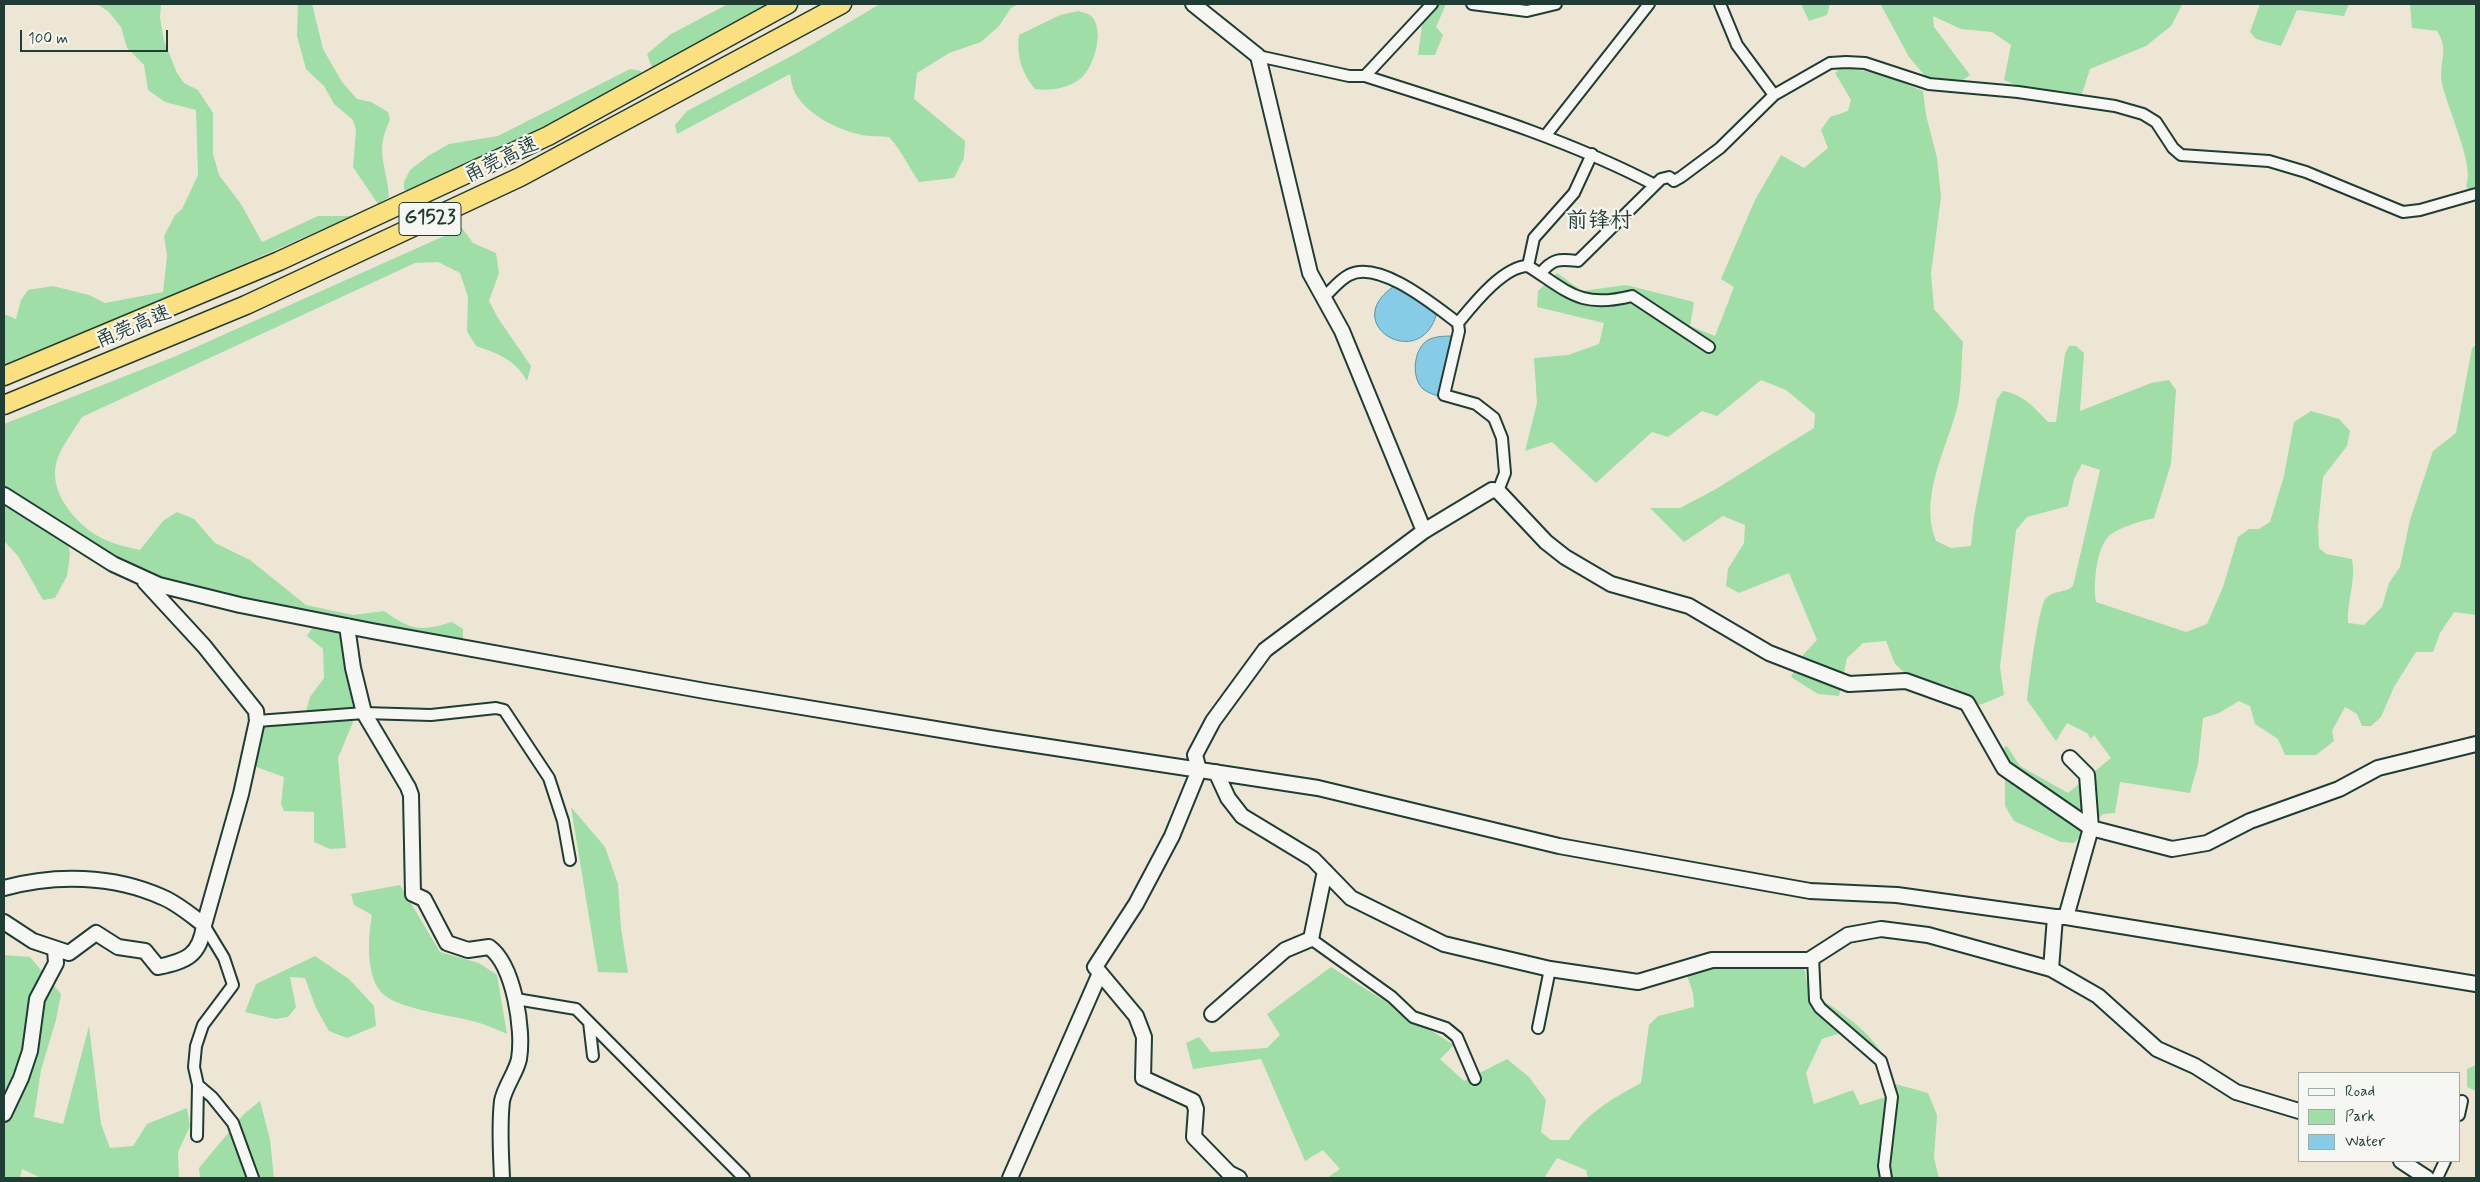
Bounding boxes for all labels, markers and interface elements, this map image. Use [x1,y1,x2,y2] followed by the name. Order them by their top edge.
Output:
[22,20,170,52] scale bar
[28,29,68,49] text: 100 m
[461,133,543,189] street label: 甬莞高速
[399,202,461,235] road number: G1523
[1566,209,1632,235] district label: 前锋村
[92,301,176,355] street label: 甬莞高速
[2298,1072,2460,1162] legend
[2345,1082,2375,1102] text: Road
[2345,1107,2375,1127] text: Park
[2345,1132,2385,1152] text: Water

